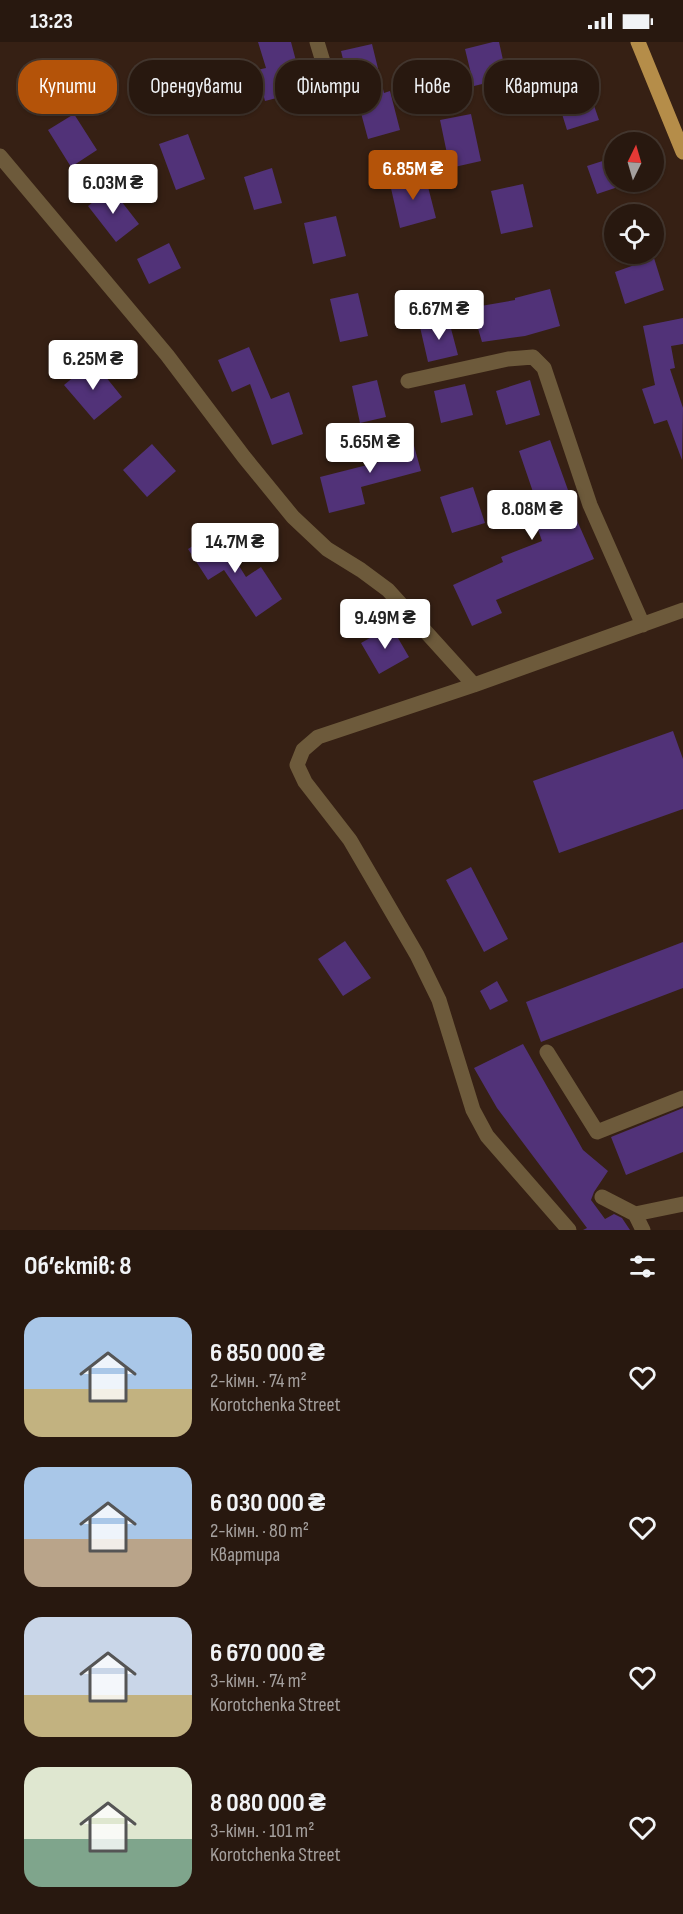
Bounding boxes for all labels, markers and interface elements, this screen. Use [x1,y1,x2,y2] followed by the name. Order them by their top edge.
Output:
[30,8,73,35] text: 13:23
[18,60,117,114] chip: Купити
[129,60,263,114] chip: Орендувати
[275,60,381,114] chip: Фільтри
[393,60,472,114] chip: Нове
[484,60,599,114] chip: Квартира
[604,132,664,192] north arrow
[604,132,664,264] map controls
[358,150,468,201] pin: 6.85M ₴
[383,157,443,181] text: 6.85M ₴
[58,164,168,215] pin: 6.03M ₴
[83,171,143,195] text: 6.03M ₴
[604,204,664,264] button: locate
[384,290,494,341] pin: 6.67M ₴
[409,297,469,321] text: 6.67M ₴
[38,340,148,391] pin: 6.25M ₴
[63,347,123,371] text: 6.25M ₴
[315,423,425,474] pin: 5.65M ₴
[340,430,400,454] text: 5.65M ₴
[477,490,587,541] pin: 8.08M ₴
[501,497,563,521] text: 8.08M ₴
[180,523,290,574] pin: 14.7M ₴
[206,530,264,554] text: 14.7M ₴
[330,599,440,650] pin: 9.49M ₴
[354,606,416,630] text: 9.49M ₴
[626,1250,659,1283] icon: filters
[24,1251,132,1282] text: Об’єктів: 8
[210,1338,325,1369] text: 6 850 000 ₴
[72,1341,144,1413] icon: home
[626,1361,659,1394] icon: heart
[210,1369,307,1393] text: 2-кімн. · 74 m²
[210,1393,341,1417] text: Korotchenka Street
[210,1488,325,1519] text: 6 030 000 ₴
[72,1491,144,1563] icon: home
[626,1511,659,1544] icon: heart
[210,1519,309,1543] text: 2-кімн. · 80 m²
[210,1543,280,1567] text: Квартира
[210,1638,325,1669] text: 6 670 000 ₴
[72,1641,144,1713] icon: home
[626,1661,659,1694] icon: heart
[210,1669,307,1693] text: 3-кімн. · 74 m²
[210,1693,341,1717] text: Korotchenka Street
[210,1788,326,1819] text: 8 080 000 ₴
[72,1791,144,1863] icon: home
[626,1811,659,1844] icon: heart
[210,1819,314,1843] text: 3-кімн. · 101 m²
[210,1843,341,1867] text: Korotchenka Street

